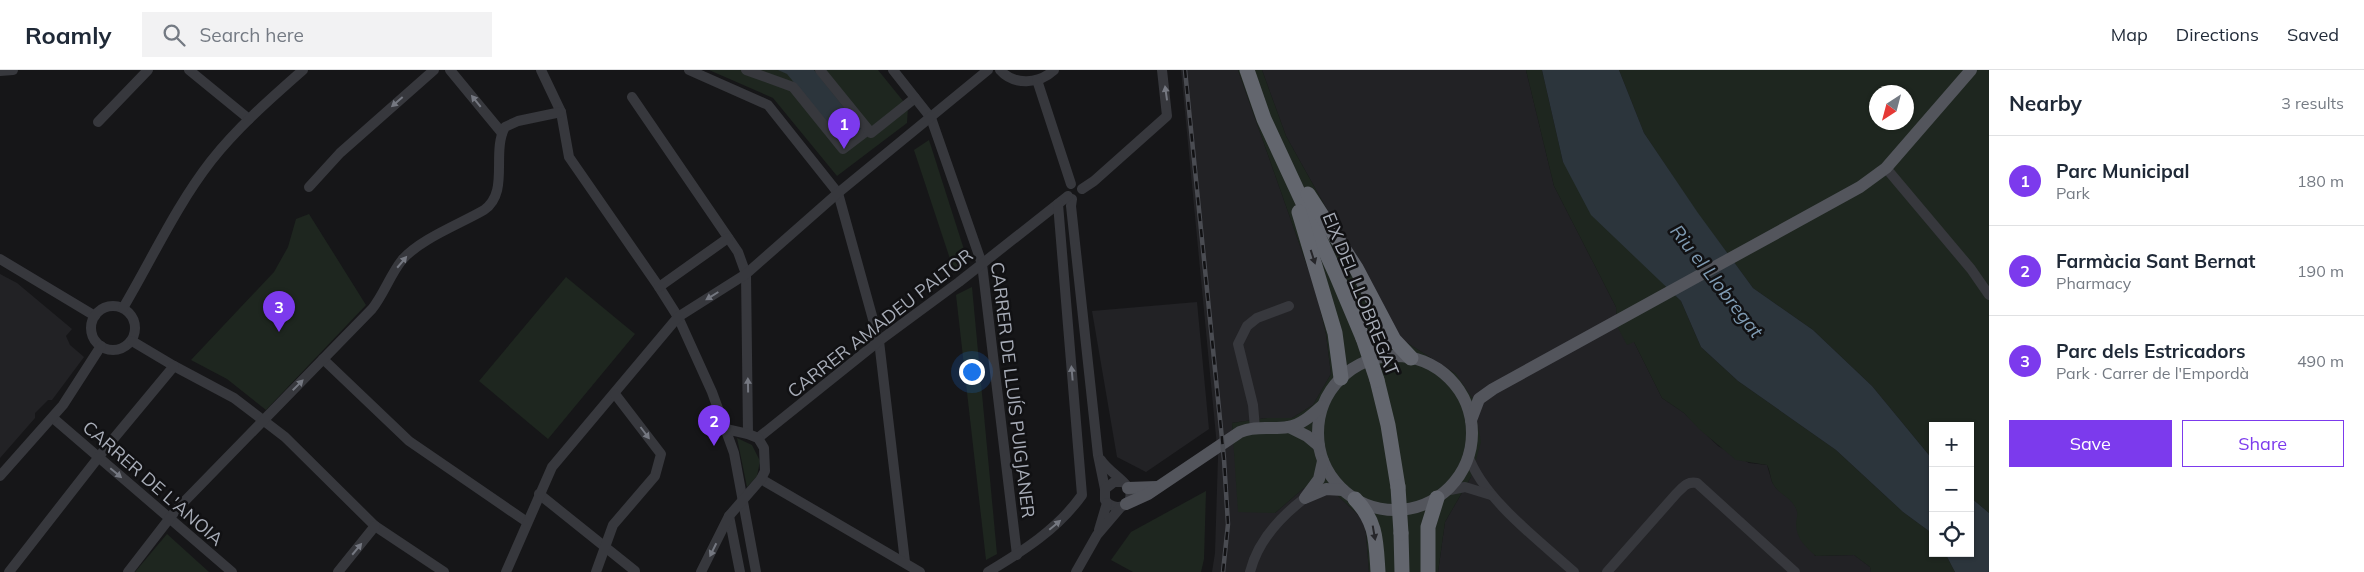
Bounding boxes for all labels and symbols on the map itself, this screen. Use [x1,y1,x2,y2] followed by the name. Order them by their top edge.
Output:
[1161,84,1169,100] one-way arrow
[1869,85,1914,130] north arrow
[471,95,482,108] one-way arrow
[391,96,403,107] one-way arrow
[828,108,860,149] pin: 1
[1318,209,1404,379] street label: EIX DEL LLOBREGAT
[1665,220,1770,343] water label: Riu el Llobregat
[783,243,977,403] street label: CARRER AMADEU PALTOR
[1309,250,1317,265] one-way arrow
[396,256,408,268] one-way arrow
[986,261,1040,519] street label: CARRER DE LLUÍS PUIGJANER
[263,291,295,332] pin: 3
[705,291,719,300] one-way arrow
[959,359,985,385] your location
[1068,365,1076,381] one-way arrow
[744,377,752,393] one-way arrow
[291,379,303,391] one-way arrow
[698,405,730,446] pin: 2
[78,416,228,550] street label: CARRER DE L'ANOIA
[639,426,650,439] one-way arrow
[109,467,121,479] one-way arrow
[1049,519,1061,531] one-way arrow
[1370,525,1378,541] one-way arrow
[709,542,717,557] one-way arrow
[351,543,362,556] one-way arrow

